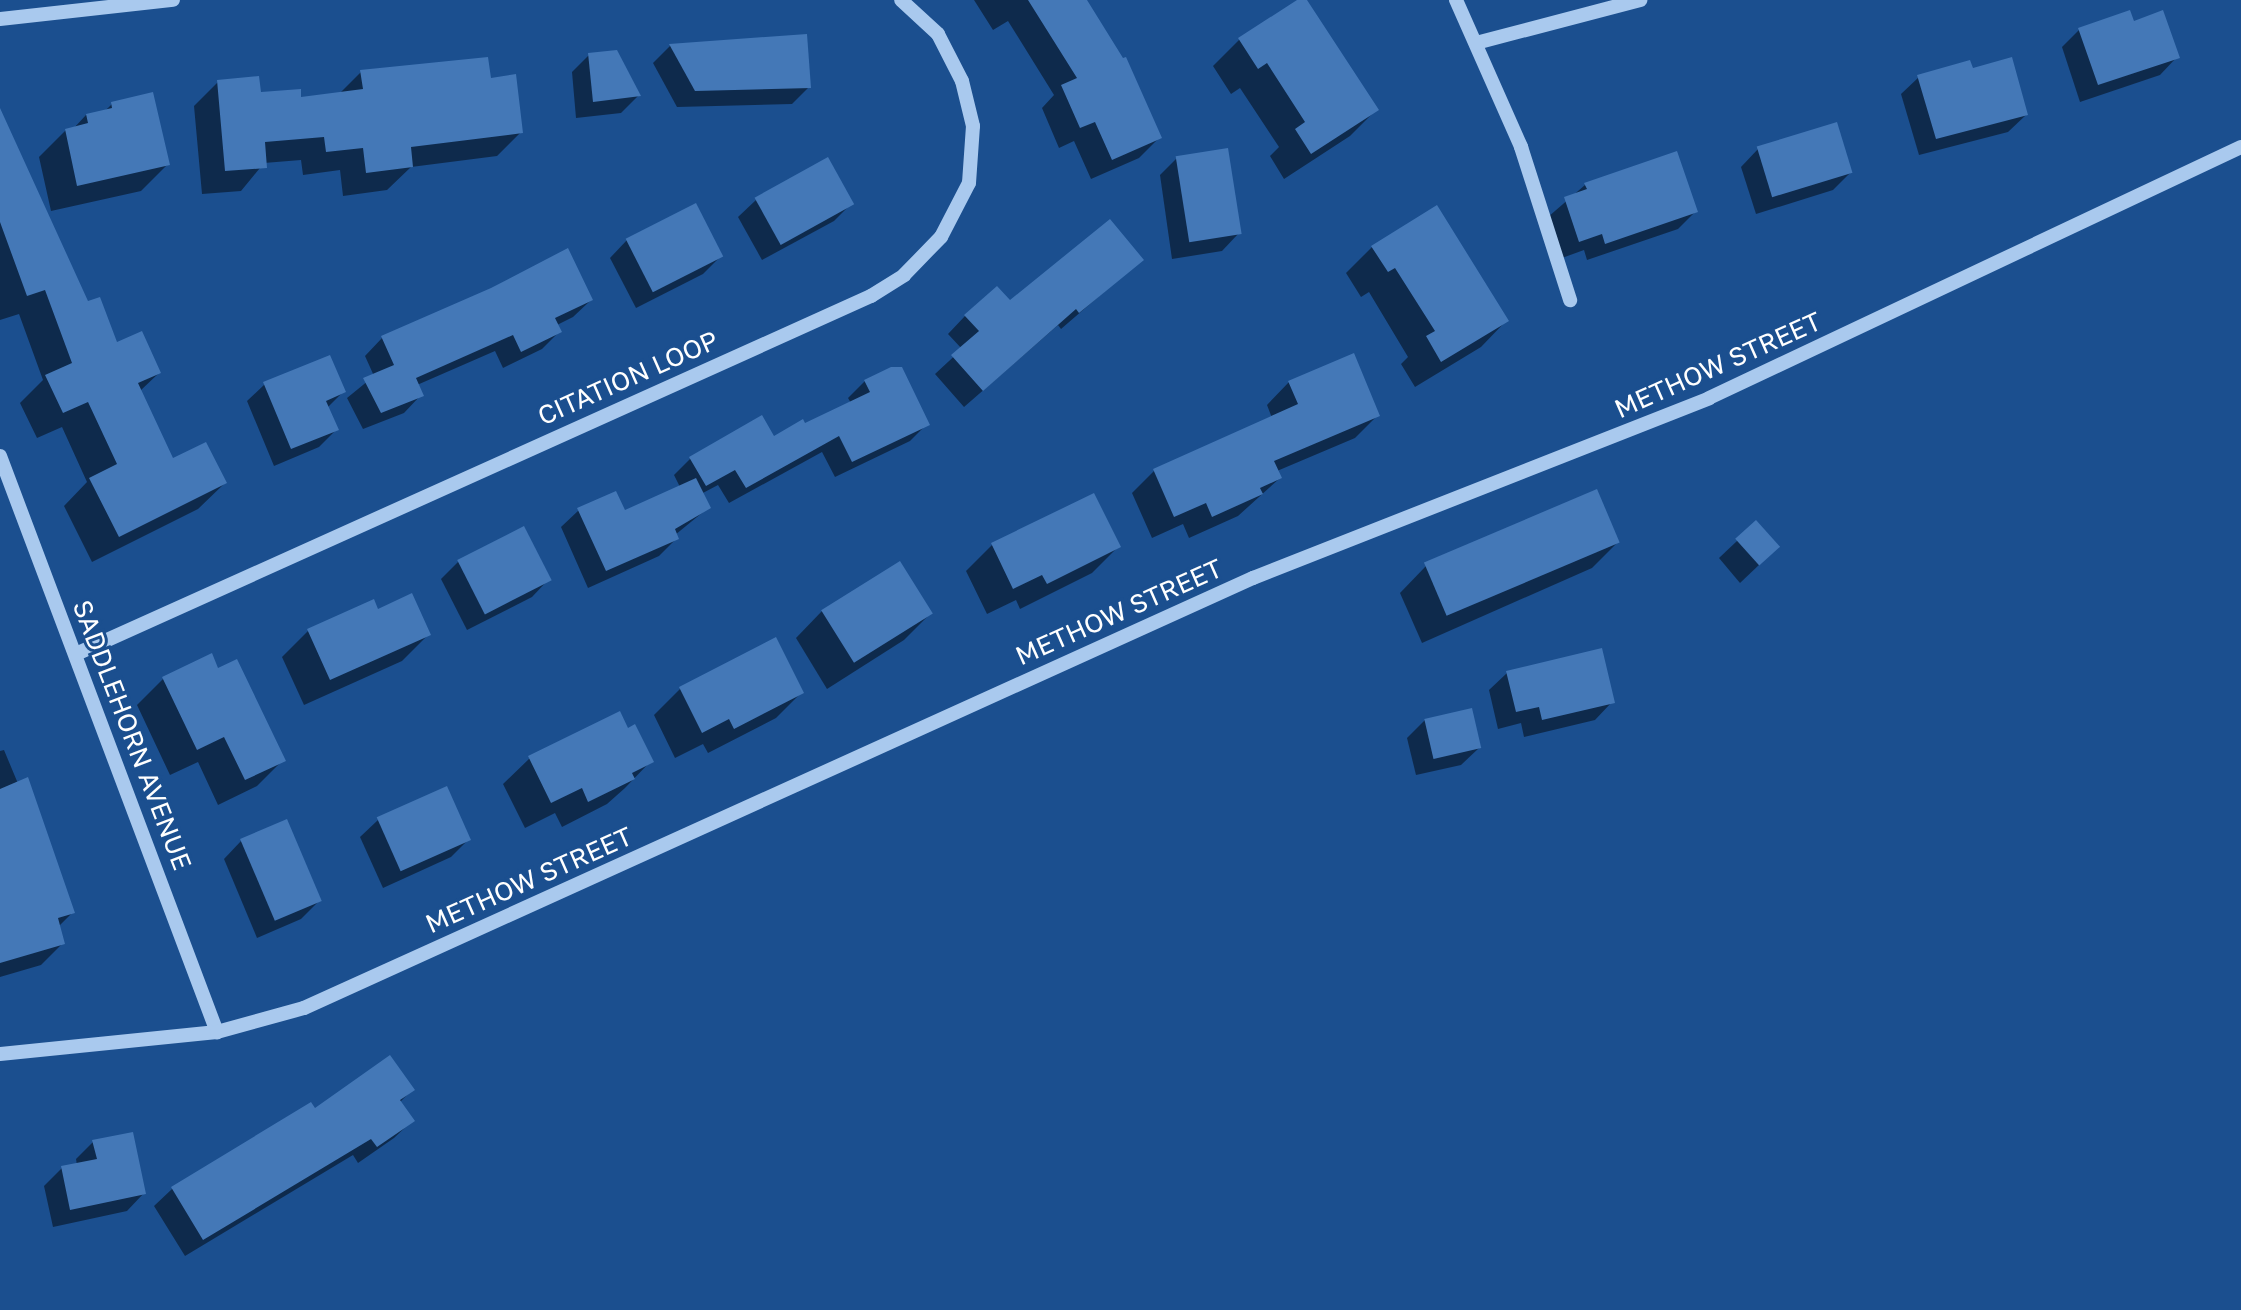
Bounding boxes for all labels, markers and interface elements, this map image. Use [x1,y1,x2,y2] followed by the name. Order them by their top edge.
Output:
[1610,305,1826,425] street label: METHOW STREET
[533,324,723,432] street label: CITATION LOOP
[1011,552,1227,672] street label: METHOW STREET
[66,596,198,874] street label: SADDLEHORN AVENUE
[421,820,637,940] street label: METHOW STREET

